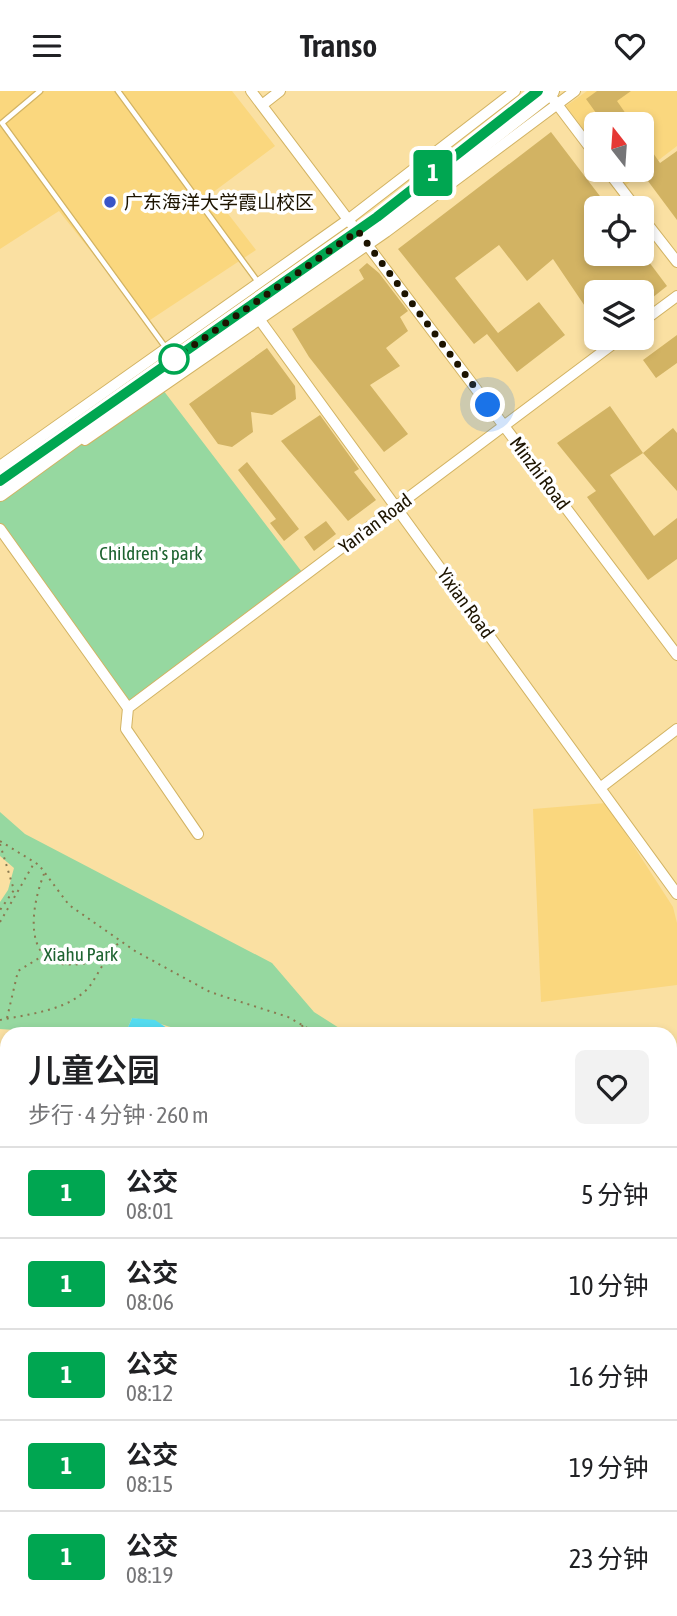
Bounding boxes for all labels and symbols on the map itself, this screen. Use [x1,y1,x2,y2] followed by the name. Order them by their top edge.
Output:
[584,112,654,182] north arrow
[410,150,456,196] line badge: 1
[124,191,314,213] place label: 广东海洋大学霞山校区
[102,194,118,210] marker: 广东海洋大学霞山校区
[159,344,189,374] unlabelled marker
[470,387,505,422] your location
[505,432,575,514] street label: Minzhi Road
[334,489,416,557] street label: Yan'an Road
[99,542,203,564] park label: Children's park
[433,564,499,642] street label: Yixian Road
[44,943,119,965] park label: Xiahu Park

